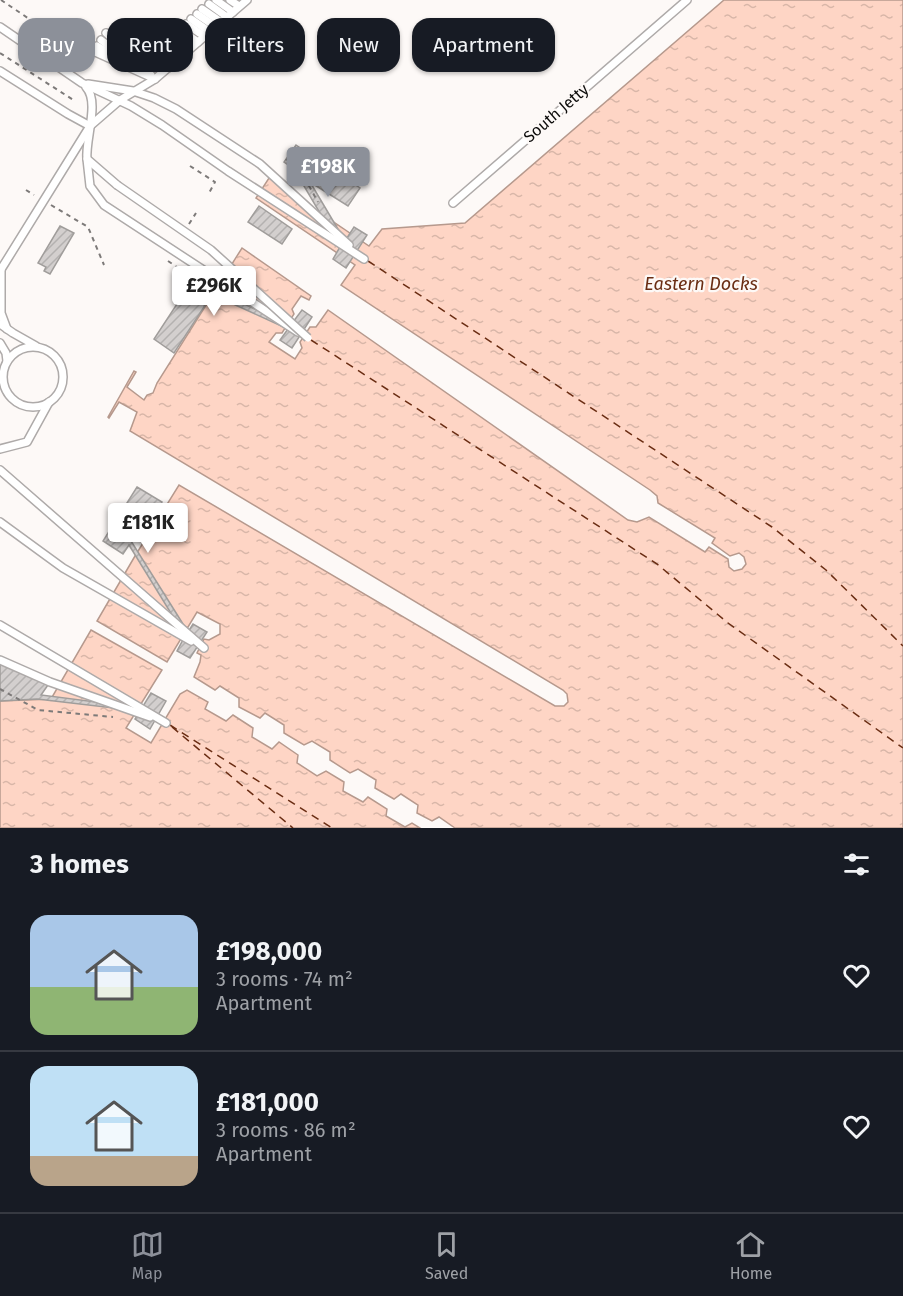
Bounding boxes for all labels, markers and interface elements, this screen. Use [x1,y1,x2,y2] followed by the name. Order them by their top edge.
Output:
[18,18,95,72] chip: Buy
[107,18,193,72] chip: Rent
[205,18,305,72] chip: Filters
[317,18,400,72] chip: New
[412,18,555,72] chip: Apartment
[520,80,592,146] street label: South Jetty
[286,147,370,198] pin: £198K
[301,154,355,178] text: £198K
[172,266,256,317] pin: £296K
[186,273,242,297] text: £296K
[644,273,758,295] water label: Eastern Docks
[106,503,190,554] pin: £181K
[122,510,174,534] text: £181K
[840,848,873,881] icon: filters
[30,849,129,880] text: 3 homes
[216,936,322,967] text: £198,000
[78,939,150,1011] icon: home
[840,959,873,992] icon: heart
[216,967,353,991] text: 3 rooms · 74 m²
[216,991,312,1015] text: Apartment
[216,1087,319,1118] text: £181,000
[78,1090,150,1162] icon: home
[840,1110,873,1143] icon: heart
[216,1118,356,1142] text: 3 rooms · 86 m²
[216,1142,312,1166] text: Apartment
[131,1228,164,1283] tab: Map
[425,1228,468,1283] tab: Saved
[730,1228,772,1283] tab: Home

